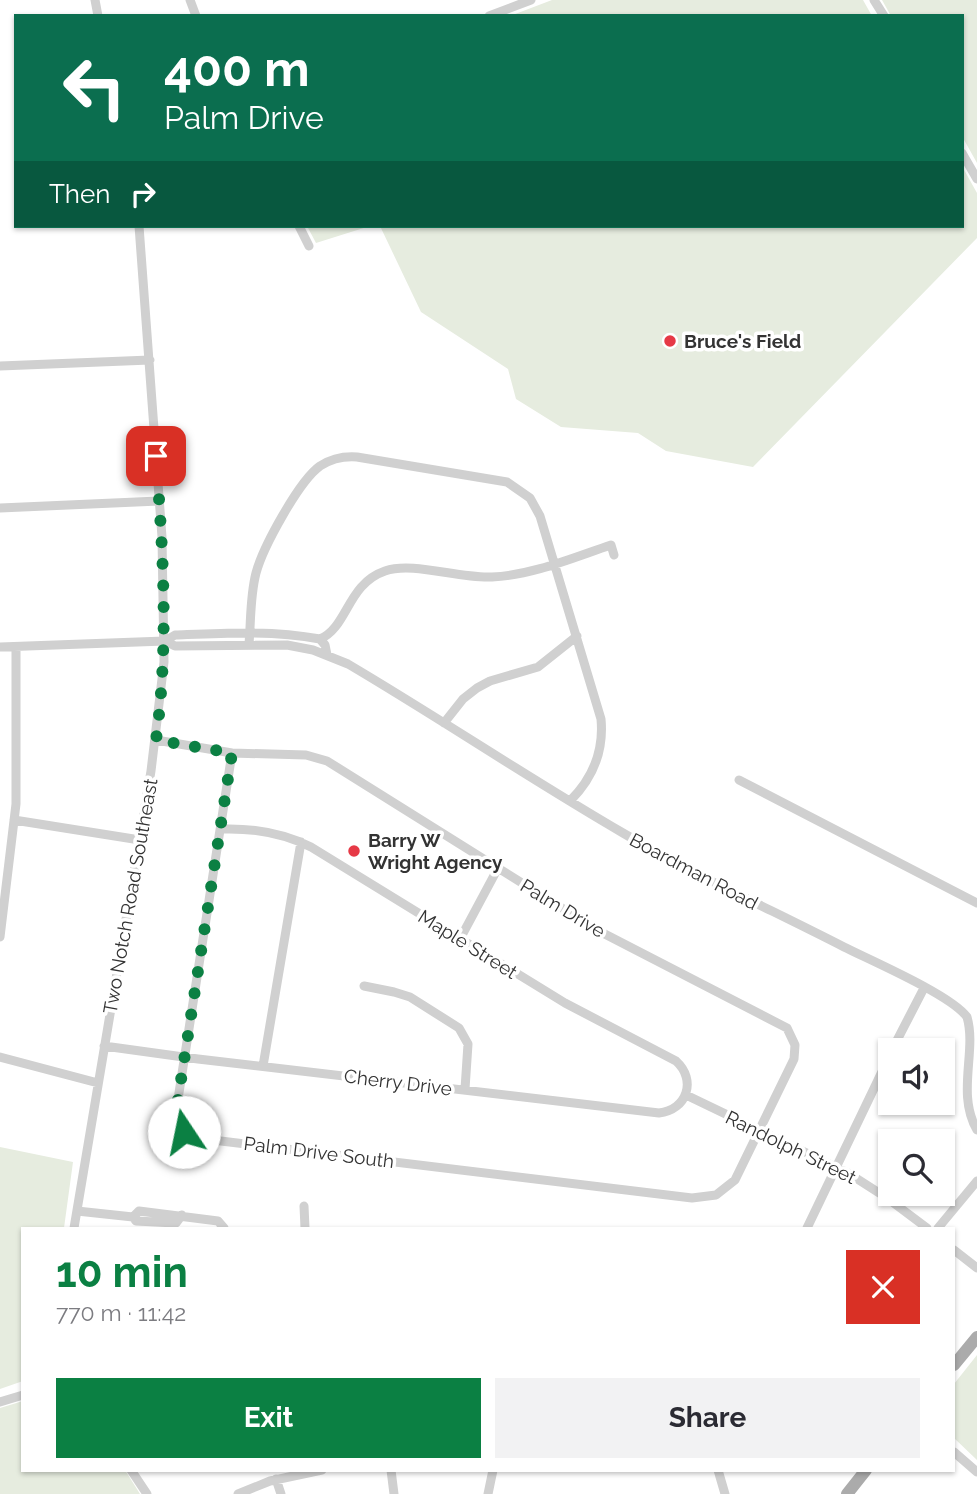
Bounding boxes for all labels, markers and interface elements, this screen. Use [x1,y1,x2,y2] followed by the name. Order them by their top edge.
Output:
[164,40,310,97] text: 400 m
[49,42,140,133] icon: left
[164,99,324,136] text: Palm Drive
[124,175,162,213] icon: right
[49,179,110,209] text: Then
[684,330,801,352] place label: Bruce's Field
[662,333,678,349] marker: Bruce's Field
[126,426,186,486] pin
[137,437,175,475] icon: arrive
[98,776,162,1015] street label: Two Notch Road Southeast
[626,828,762,914] street label: Boardman Road
[368,829,503,873] place label: Barry W Wright Agency
[346,843,362,859] marker: Barry W Wright Agency
[517,874,609,942] street label: Palm Drive
[414,905,522,983] street label: Maple Street
[878,1038,955,1206] map controls
[878,1038,955,1115] button: sound
[343,1064,453,1100] street label: Cherry Drive
[147,1095,221,1169] position arrow
[722,1106,860,1188] street label: Randolph Street
[878,1129,955,1206] button: search
[243,1132,395,1172] street label: Palm Drive South
[56,1248,188,1297] text: 10 min
[846,1250,920,1324] button: close
[56,1299,186,1326] text: 770 m · 11:42
[56,1378,481,1458] button: Exit
[495,1378,920,1458] button: Share

